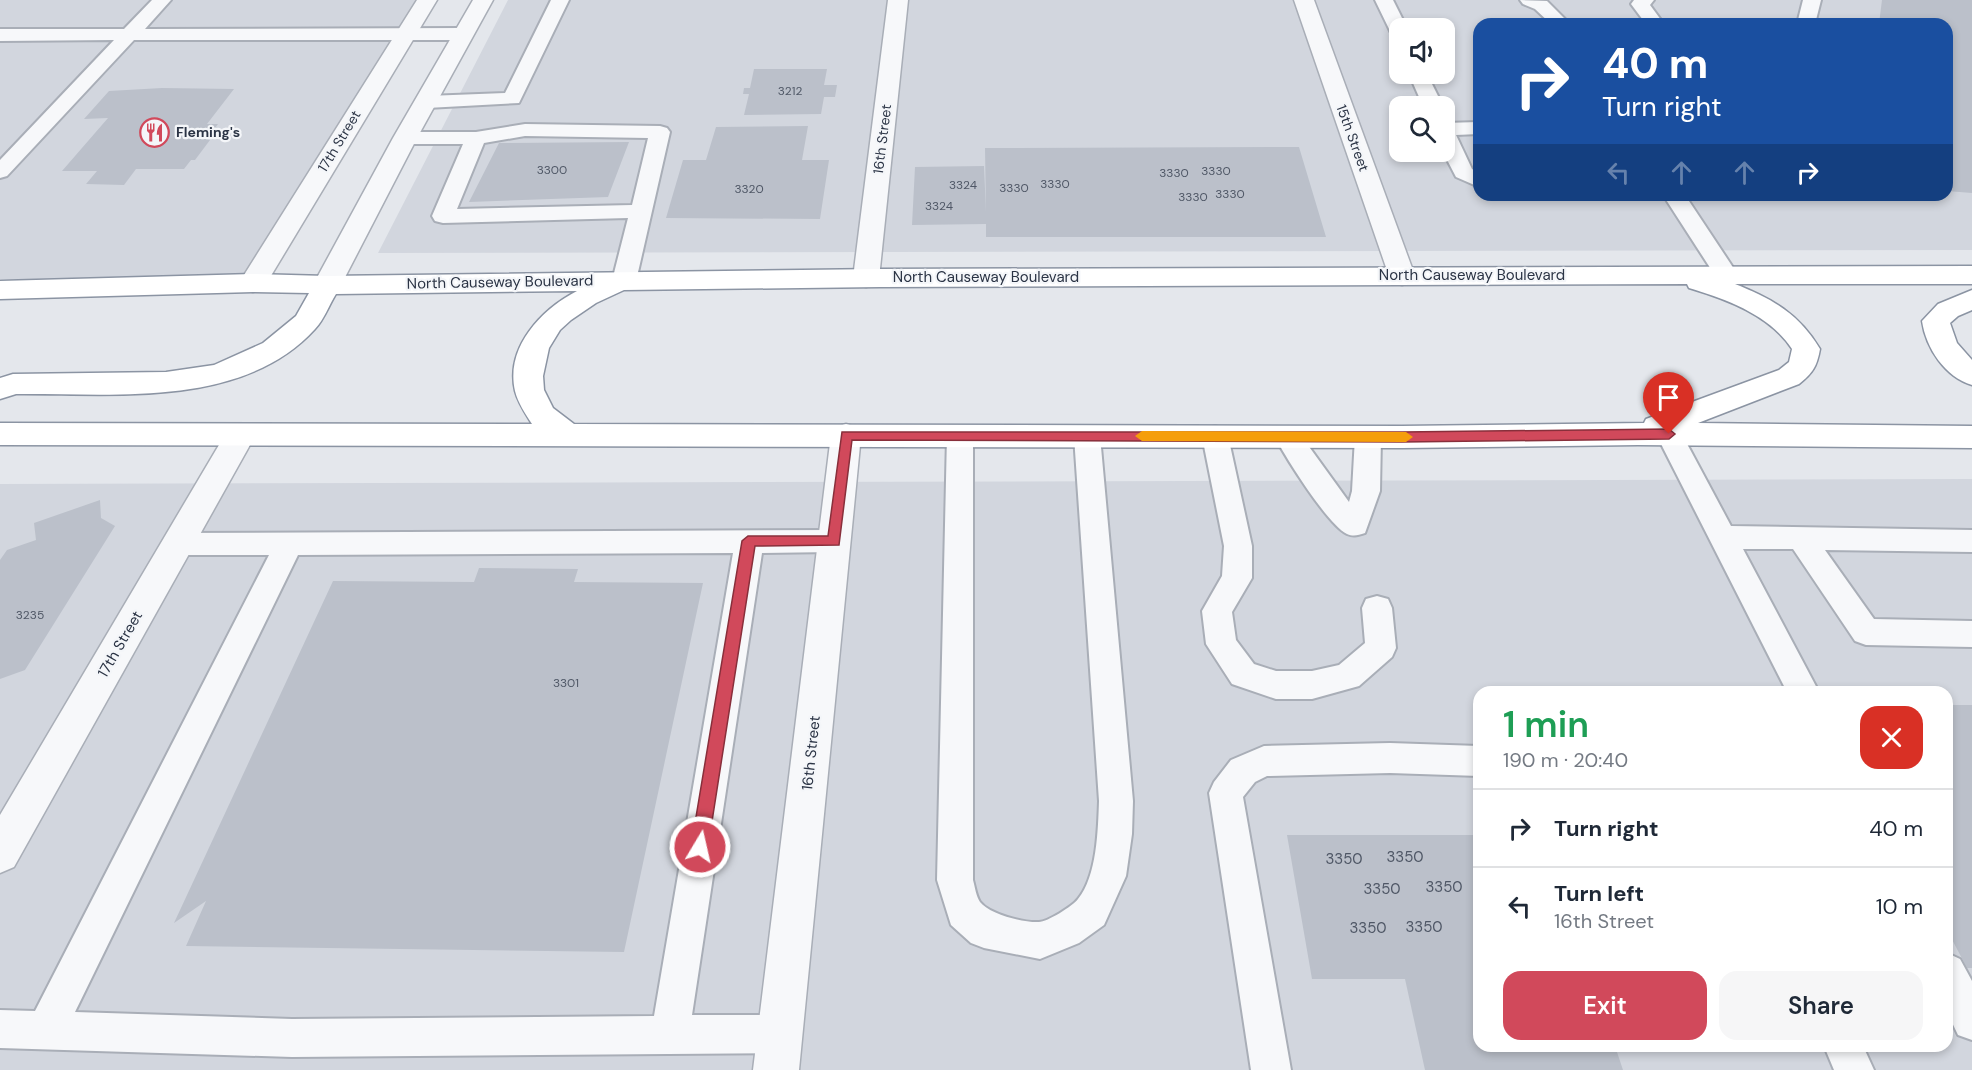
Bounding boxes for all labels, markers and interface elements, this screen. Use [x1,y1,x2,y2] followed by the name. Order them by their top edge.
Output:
[1389,18,1455,162] map controls
[1389,18,1455,84] button: sound
[1602,36,1708,91] text: 40 m
[1503,42,1581,120] icon: right
[778,83,802,99] house number: 3212
[1602,89,1722,124] text: Turn right
[1389,96,1455,162] button: search
[1333,102,1373,174] street label: 15th Street
[869,103,895,175] street label: 16th Street
[314,107,364,175] street label: 17th Street
[139,116,171,148] restaurant icon: Fleming's
[176,123,240,141] place label: Fleming's
[1602,156,1635,189] icon: left
[1665,156,1698,189] icon: ahead
[1728,156,1761,189] icon: ahead
[1791,156,1824,189] icon: right
[537,162,567,178] house number: 3300
[1201,163,1231,179] house number: 3330
[1159,165,1189,181] house number: 3330
[1040,176,1070,192] house number: 3330
[949,177,977,193] house number: 3324
[999,180,1029,196] house number: 3330
[734,181,764,197] house number: 3320
[1215,186,1245,202] house number: 3330
[1178,189,1208,205] house number: 3330
[925,198,953,214] house number: 3324
[1379,265,1565,285] street label: North Causeway Boulevard
[893,267,1079,287] street label: North Causeway Boulevard
[407,270,593,294] street label: North Causeway Boulevard
[1643,372,1694,434] pin
[1652,381,1685,414] icon: arrive
[16,607,44,623] house number: 3235
[93,607,147,681] street label: 17th Street
[553,675,579,691] house number: 3301
[1503,701,1589,748] text: 1 min
[1860,706,1923,769] button: close
[797,714,825,791] street label: 16th Street
[1503,747,1628,773] text: 190 m · 20:40
[1503,812,1536,845] icon: right
[1554,814,1659,843] text: Turn right
[1869,814,1923,843] text: 40 m
[668,815,732,879] position arrow
[1386,847,1424,867] house number: 3350
[1325,849,1363,869] house number: 3350
[1425,877,1463,897] house number: 3350
[1363,879,1401,899] house number: 3350
[1554,879,1644,908] text: Turn left
[1503,890,1536,923] icon: left
[1876,892,1923,921] text: 10 m
[1554,908,1654,934] text: 16th Street
[1405,917,1443,937] house number: 3350
[1349,918,1387,938] house number: 3350
[1503,971,1707,1040] button: Exit
[1719,971,1923,1040] button: Share

